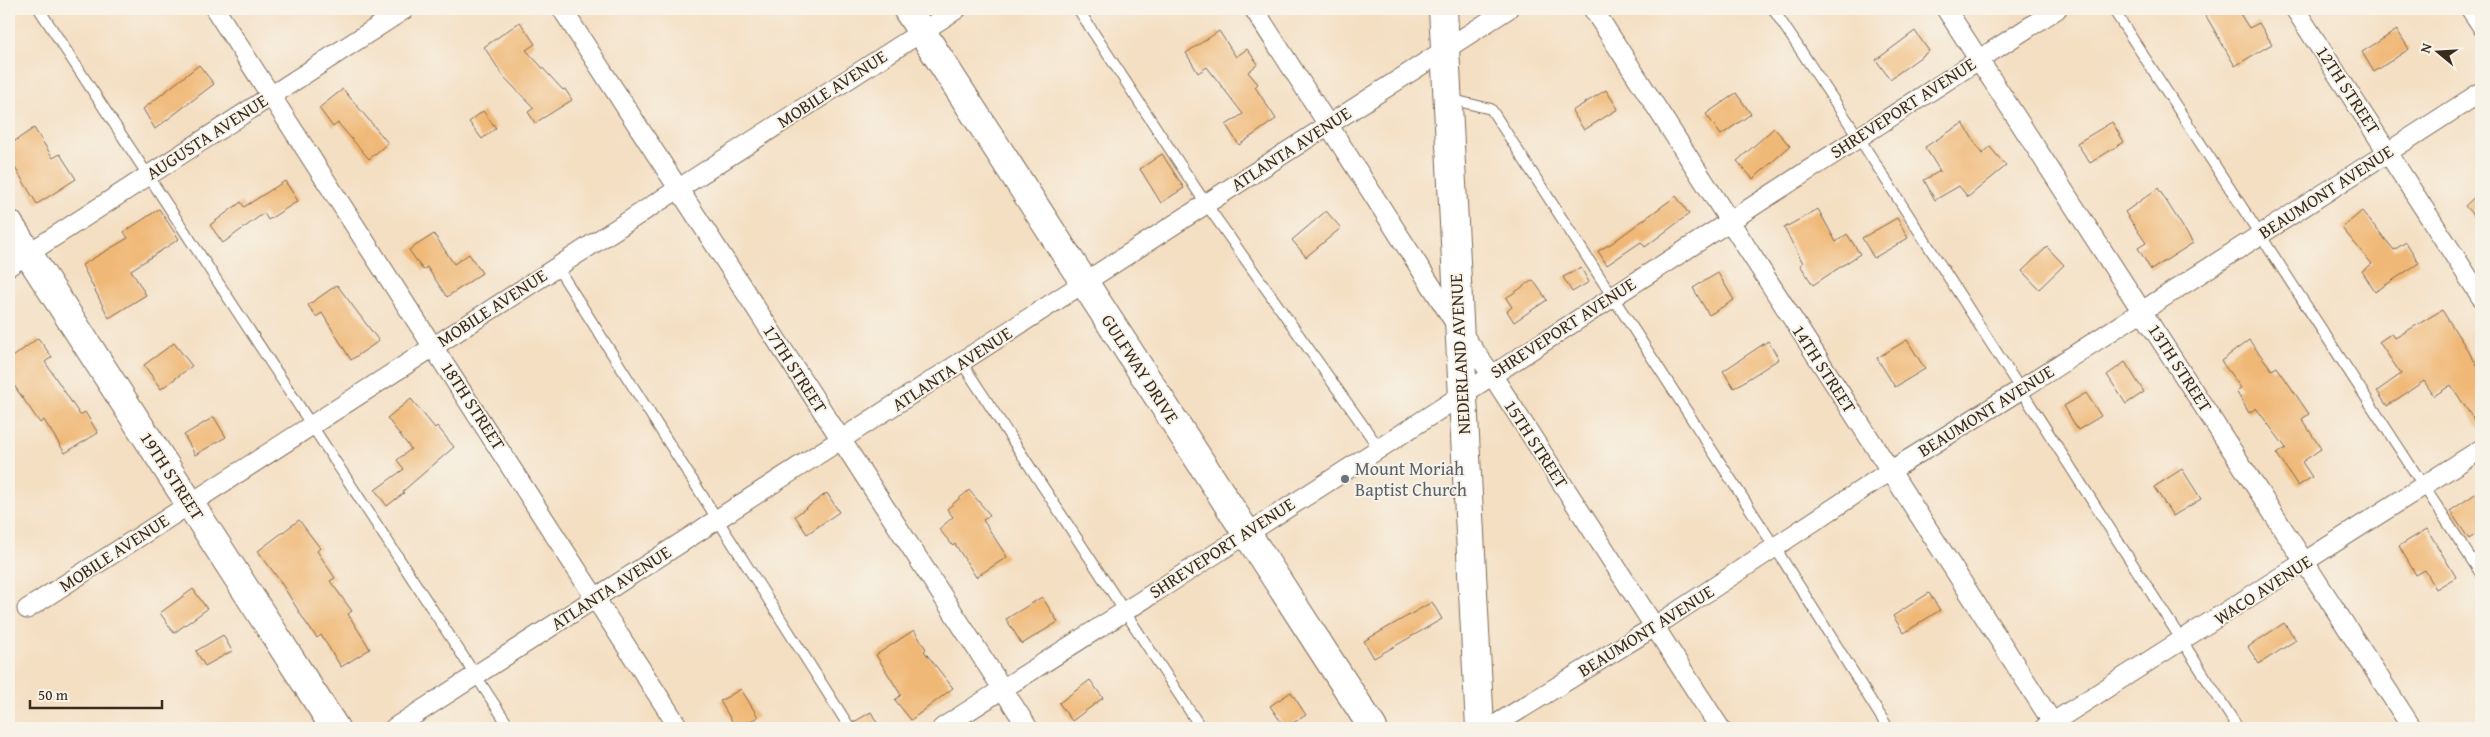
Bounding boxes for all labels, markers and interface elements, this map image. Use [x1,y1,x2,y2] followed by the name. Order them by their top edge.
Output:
[2412,28,2462,78] north arrow
[2310,40,2387,139] street label: 12TH STREET
[2415,40,2437,56] text: N
[771,43,892,134] street label: MOBILE AVENUE
[1825,50,1981,165] street label: SHREVEPORT AVENUE
[141,87,273,186] street label: AUGUSTA AVENUE
[1225,100,1356,198] street label: ATLANTA AVENUE
[2253,138,2399,245] street label: BEAUMONT AVENUE
[431,262,552,353] street label: MOBILE AVENUE
[1485,270,1641,385] street label: SHREVEPORT AVENUE
[1442,273,1477,435] street label: NEDERLAND AVENUE
[1095,309,1186,429] street label: GULFWAY DRIVE
[2142,318,2219,417] street label: 13TH STREET
[757,319,834,418] street label: 17TH STREET
[1786,319,1863,418] street label: 14TH STREET
[886,320,1017,418] street label: ATLANTA AVENUE
[435,356,512,455] street label: 18TH STREET
[1912,358,2059,463] street label: BEAUMONT AVENUE
[1498,394,1575,493] street label: 15TH STREET
[134,426,211,525] street label: 19TH STREET
[1355,455,1467,503] place label: Mount Moriah Baptist Church
[1339,473,1351,485] marker: Mount Moriah Baptist Church
[1144,490,1300,605] street label: SHREVEPORT AVENUE
[53,507,174,598] street label: MOBILE AVENUE
[545,539,676,637] street label: ATLANTA AVENUE
[2208,548,2317,632] street label: WACO AVENUE
[1572,578,1719,683] street label: BEAUMONT AVENUE
[30,677,162,709] scale bar
[38,684,69,705] text: 50 m

